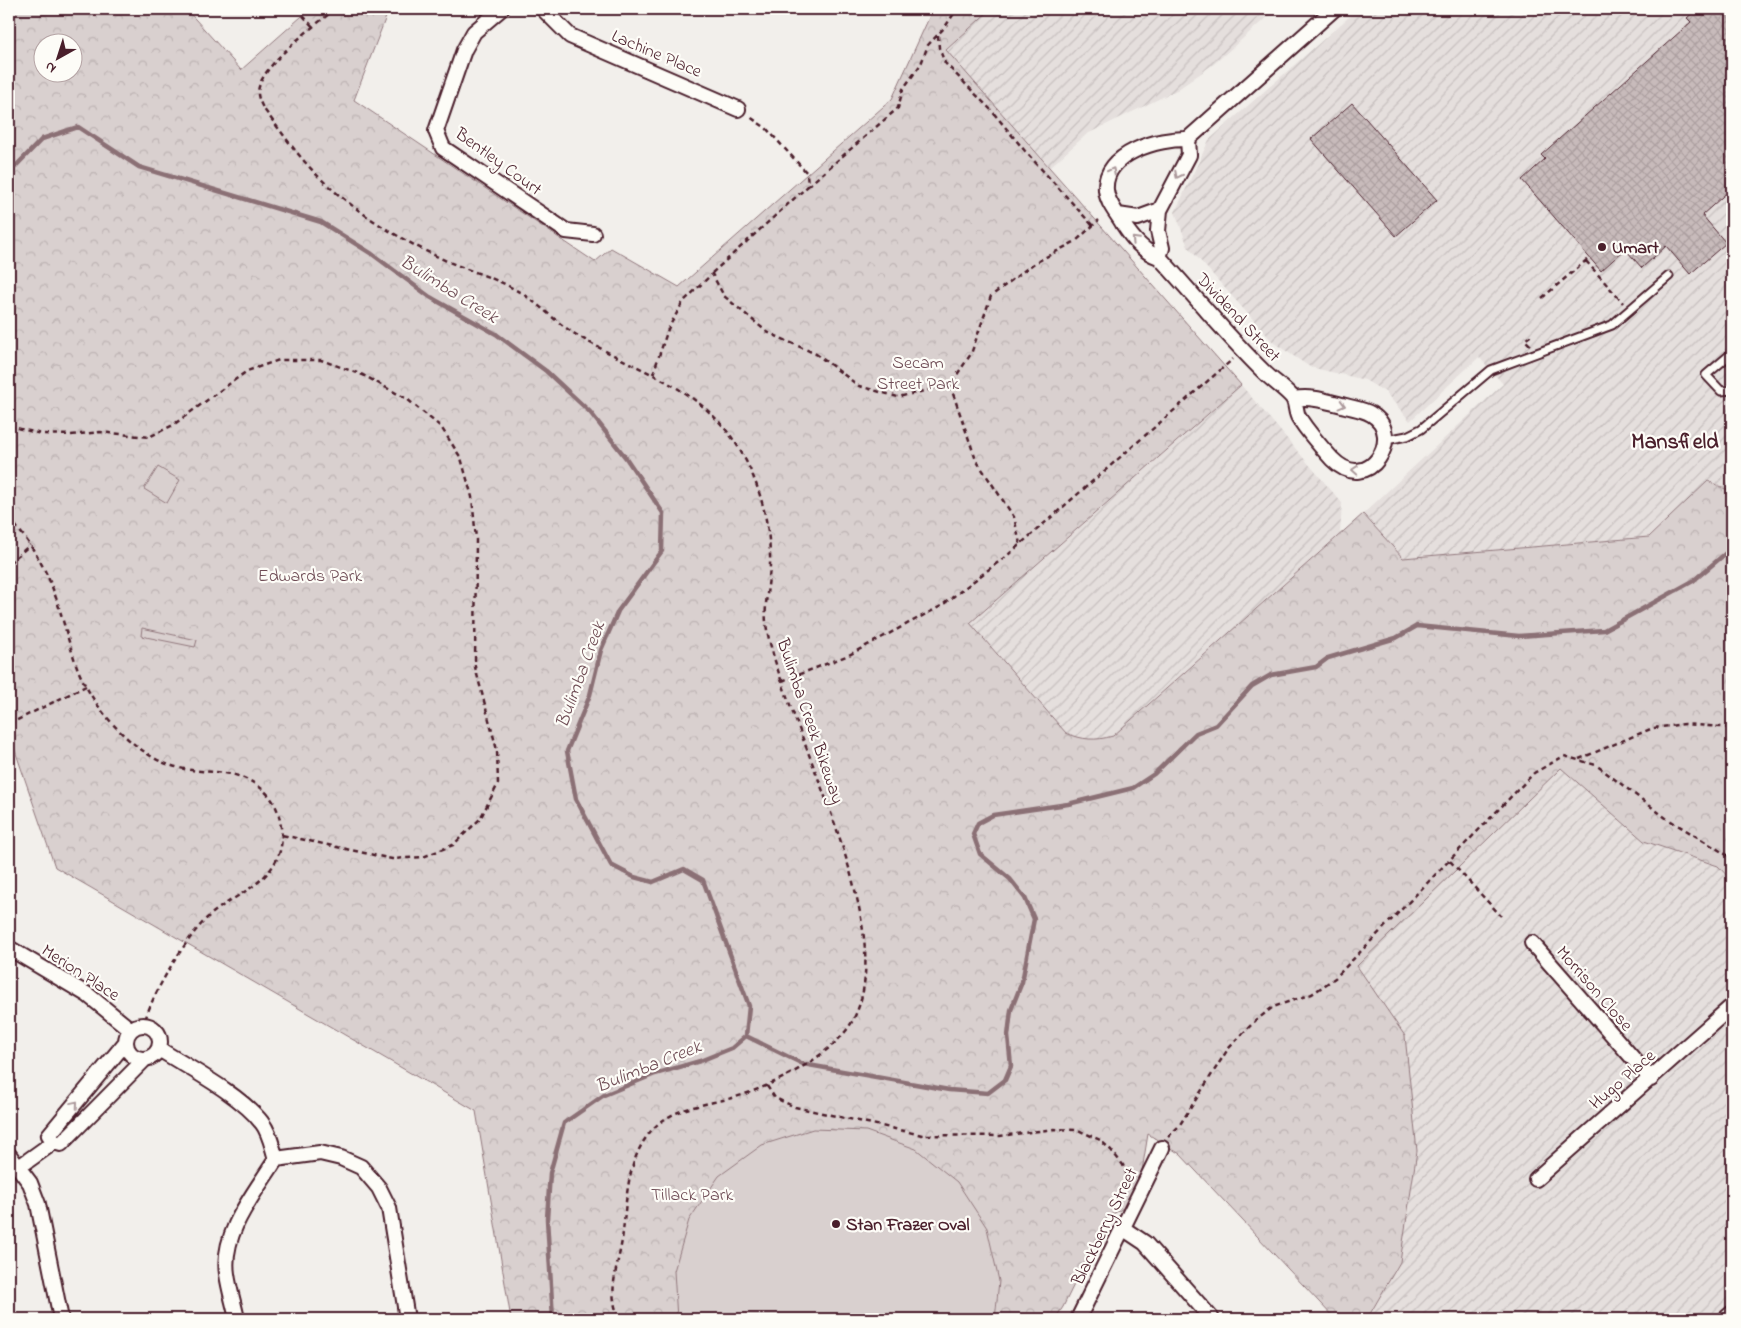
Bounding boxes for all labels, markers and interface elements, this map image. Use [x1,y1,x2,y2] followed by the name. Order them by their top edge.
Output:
[607,24,706,86] street label: Lachine Place
[32,32,82,82] north arrow
[40,56,61,78] text: N
[448,122,547,203] street label: Bentley Court
[1106,167,1116,176] one-way arrow
[1174,170,1184,179] one-way arrow
[1132,236,1141,245] one-way arrow
[1612,236,1660,262] place label: Umart
[1596,241,1608,253] marker: Umart
[394,249,504,332] water label: Bulimba Creek
[1189,267,1286,369] street label: Dividend Street
[877,351,959,398] park label: Secam Street Park
[1337,399,1346,410] one-way arrow
[1631,427,1719,459] district label: Mansfield
[1350,464,1358,475] one-way arrow
[258,564,362,590] park label: Edwards Park
[550,617,613,732] water label: Bulimba Creek
[768,635,850,808] street label: Bulimba Creek Bikeway
[36,939,125,1009] street label: Merion Place
[1549,941,1639,1039] street label: Morrison Close
[592,1034,706,1101] water label: Bulimba Creek
[1584,1044,1664,1118] street label: Hugo Place
[69,1101,78,1110] one-way arrow
[1066,1164,1146,1291] street label: Blackberry Street
[651,1183,733,1209] park label: Tillack Park
[846,1213,969,1239] place label: Stan Frazer Oval
[830,1218,842,1230] marker: Stan Frazer Oval

